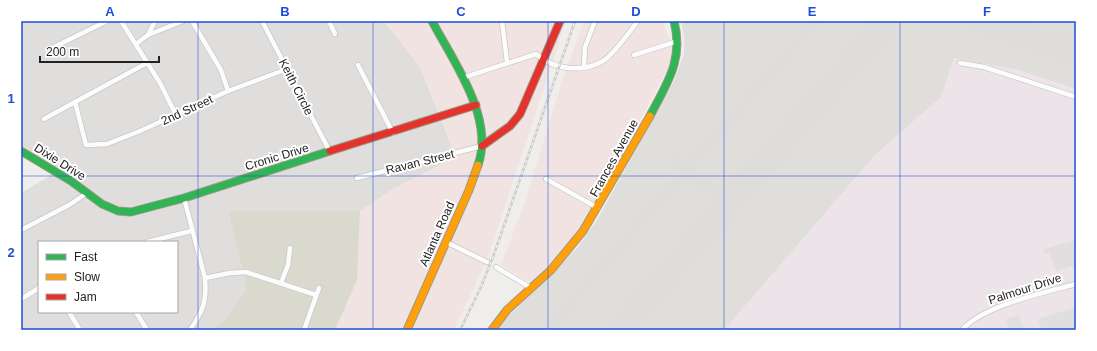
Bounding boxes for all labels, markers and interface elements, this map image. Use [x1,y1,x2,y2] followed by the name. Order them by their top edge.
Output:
[105,4,115,19] text: A
[280,4,290,19] text: B
[456,4,466,19] text: C
[631,4,641,19] text: D
[808,4,817,19] text: E
[983,4,991,19] text: F
[40,38,159,64] scale bar
[46,45,79,59] text: 200 m
[276,56,316,118] street label: Keith Circle
[7,91,15,106] text: 1
[159,92,216,128] street label: 2nd Street
[587,116,641,199] street label: Frances Avenue
[32,141,89,183] street label: Dixie Drive
[243,141,311,173] street label: Cronic Drive
[384,147,456,177] street label: Ravan Street
[416,199,458,269] street label: Atlanta Road
[38,241,178,313] legend
[7,245,15,260] text: 2
[74,250,98,264] text: Fast
[74,270,100,284] text: Slow
[987,270,1064,307] street label: Palmour Drive
[74,290,97,304] text: Jam

